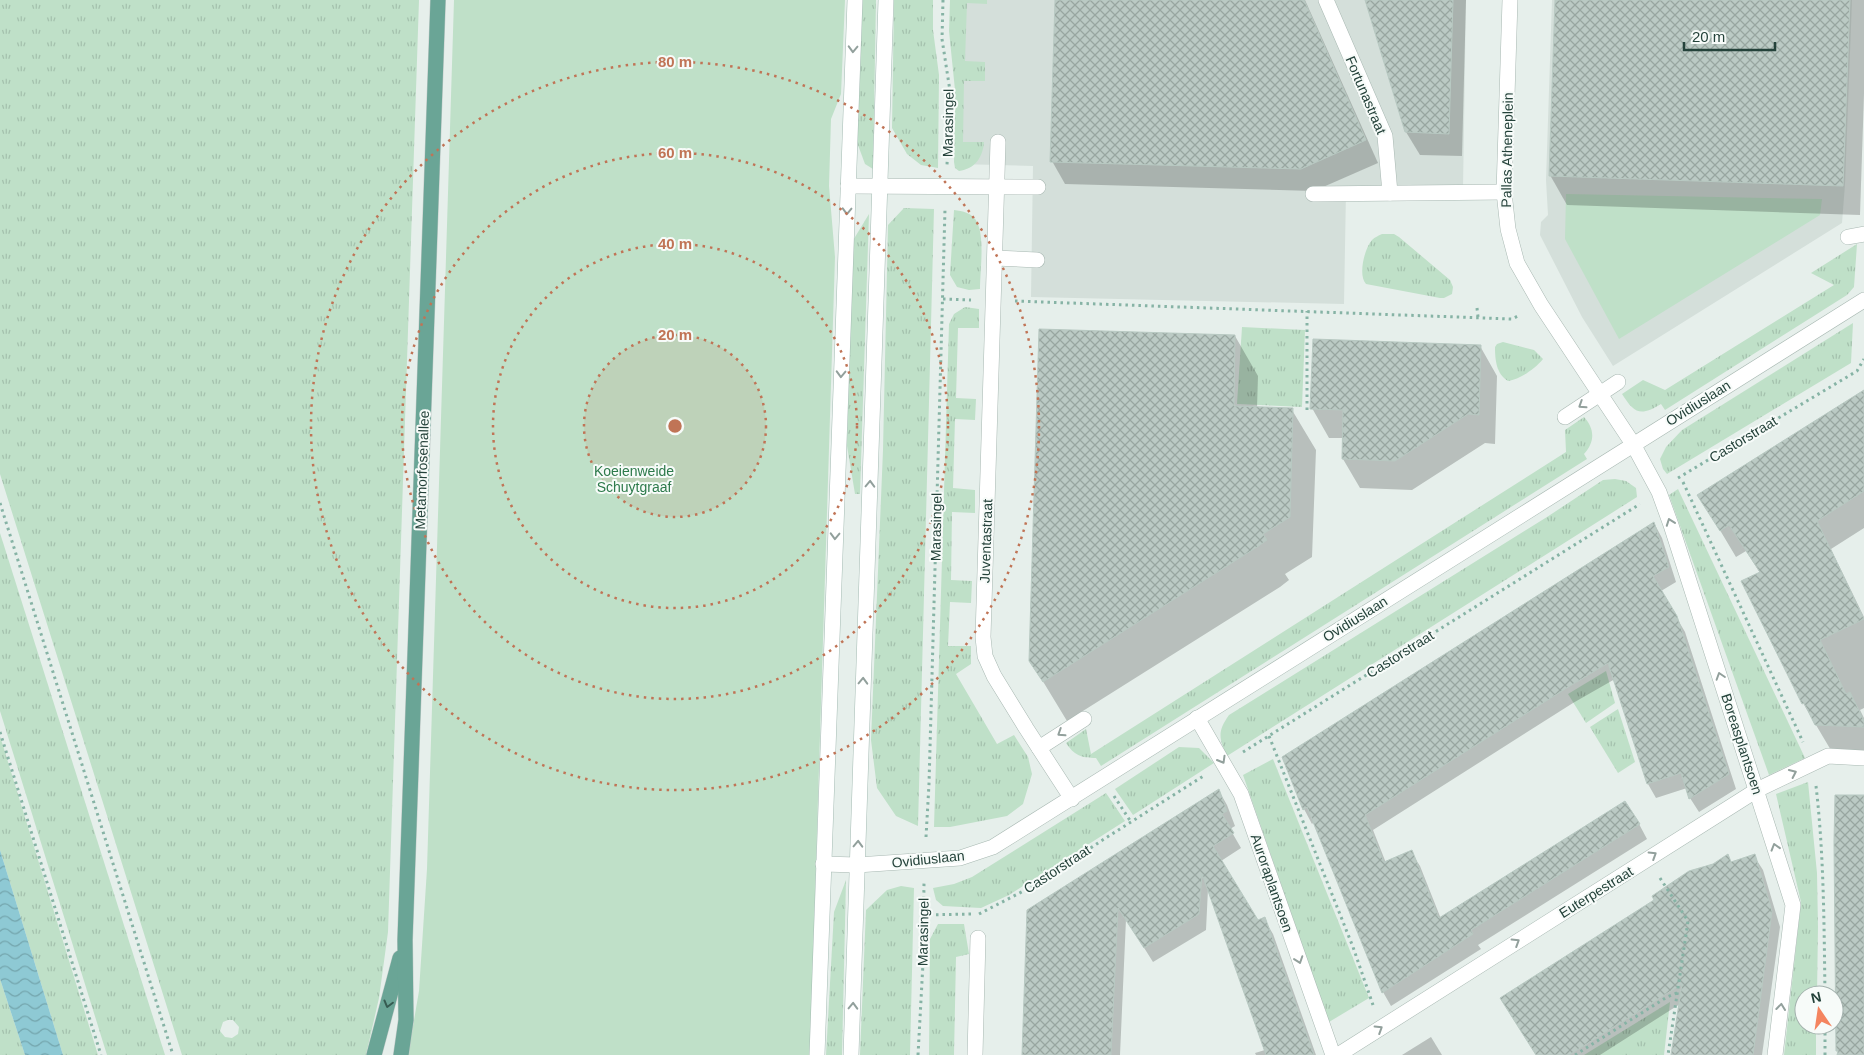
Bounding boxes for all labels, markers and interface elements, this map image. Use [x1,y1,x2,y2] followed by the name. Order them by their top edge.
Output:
[1684,20,1775,52] scale bar
[1692,28,1725,45] text: 20 m
[847,45,858,53] one-way arrow
[658,53,692,70] text: 80 m
[1342,54,1390,137] street label: Fortunastraat
[939,89,957,157] street label: Marasingel
[1498,92,1516,208] street label: Pallas Atheneplein
[658,144,692,161] text: 60 m
[842,208,852,215] one-way arrow
[658,235,692,252] text: 40 m
[658,326,692,343] text: 20 m
[836,370,846,378] one-way arrow
[1663,377,1733,429] street label: Ovidiuslaan
[1579,399,1588,409] one-way arrow
[412,410,432,530] street label: Metamorfosenallee
[1706,412,1780,465] street label: Castorstraat
[666,417,684,435] centre of rings
[594,463,674,495] park label: Koeienweide Schuytgraaf
[865,480,875,488] one-way arrow
[927,493,945,561] street label: Marasingel
[977,499,995,583] street label: Juventastraat
[1666,518,1676,526] one-way arrow
[830,532,841,540] one-way arrow
[1320,593,1390,645] street label: Ovidiuslaan
[1363,627,1437,681] street label: Castorstraat
[1716,672,1726,681] one-way arrow
[858,677,869,685] one-way arrow
[1718,692,1766,796] street label: Boreasplantsoen
[1058,727,1067,737] one-way arrow
[1216,755,1226,764] one-way arrow
[1788,768,1797,779] one-way arrow
[1248,832,1296,934] street label: Auroraplantsoen
[853,840,863,848] one-way arrow
[1021,841,1093,896] street label: Castorstraat
[1771,844,1781,852] one-way arrow
[891,847,965,871] street label: Ovidiuslaan
[1648,852,1657,861] one-way arrow
[1556,863,1636,921] street label: Euterpestraat
[914,898,932,966] street label: Marasingel
[1511,939,1520,948] one-way arrow
[1293,955,1303,964] one-way arrow
[1794,985,1844,1035] north arrow
[1809,988,1823,1006] text: N
[383,999,394,1008] one-way arrow
[847,1002,858,1010] one-way arrow
[1775,1002,1786,1010] one-way arrow
[1374,1026,1383,1036] one-way arrow

